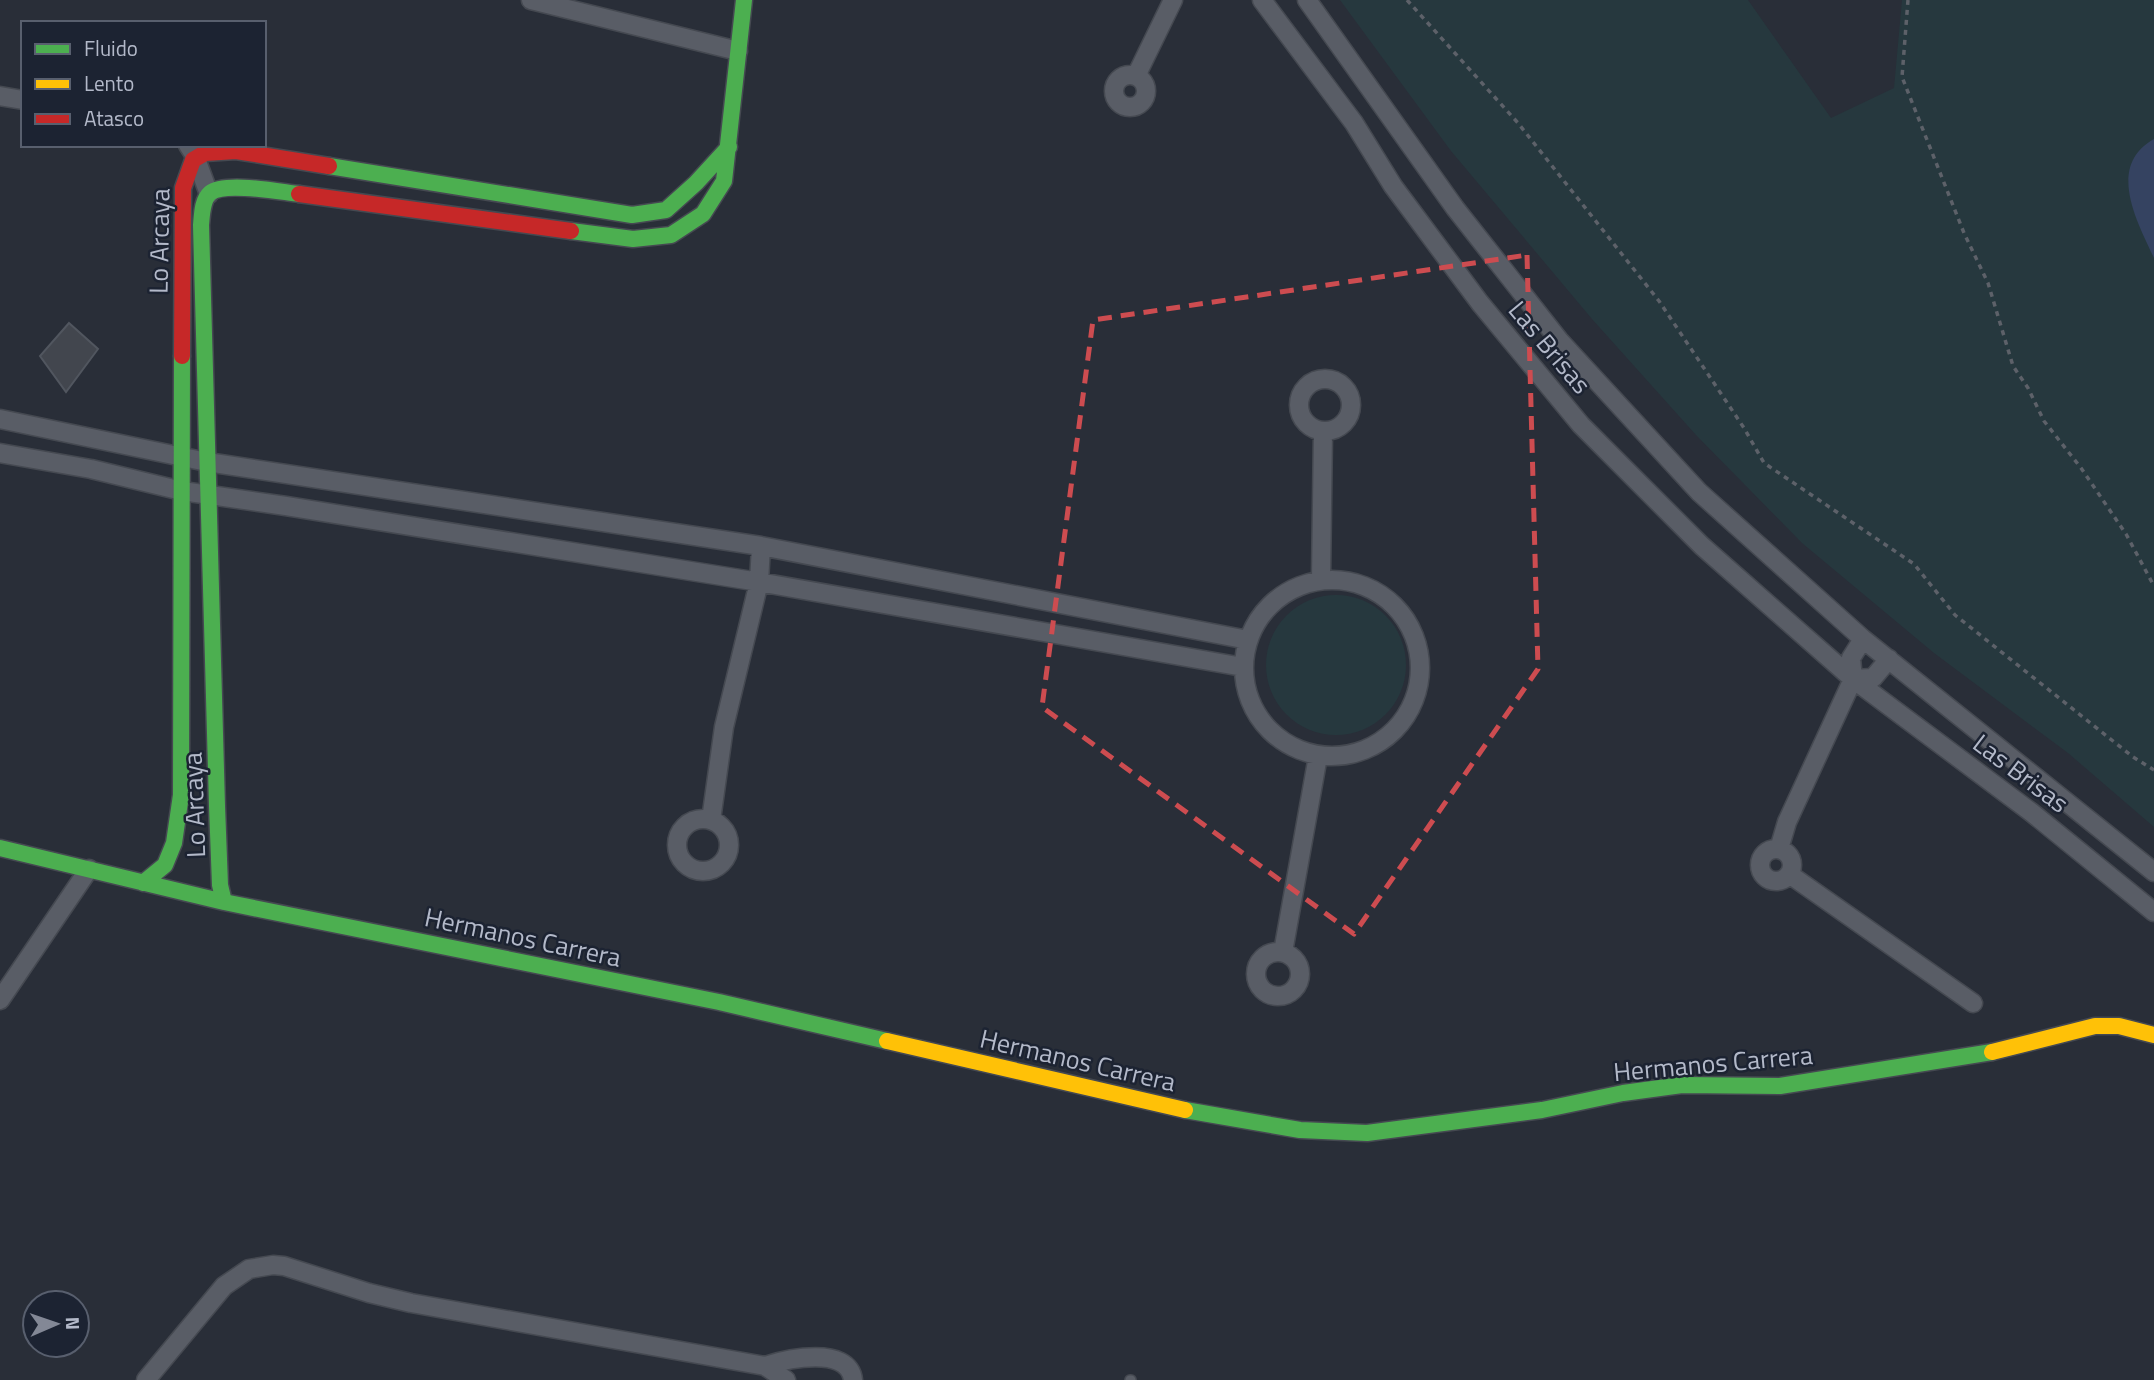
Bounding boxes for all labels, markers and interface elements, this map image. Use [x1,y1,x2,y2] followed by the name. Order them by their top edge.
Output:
[21,21,266,147] legend
[84,32,138,64] text: Fluido
[84,67,134,99] text: Lento
[84,102,144,134] text: Atasco
[139,188,179,294] street label: Lo Arcaya
[1499,292,1601,402] street label: Las Brisas
[1965,724,2077,822] street label: Las Brisas
[173,752,215,858] street label: Lo Arcaya
[421,897,625,977] street label: Hermanos Carrera
[976,1019,1180,1101] street label: Hermanos Carrera
[1612,1035,1814,1091] street label: Hermanos Carrera
[21,1289,91,1359] north arrow
[59,1316,88,1330] text: N

